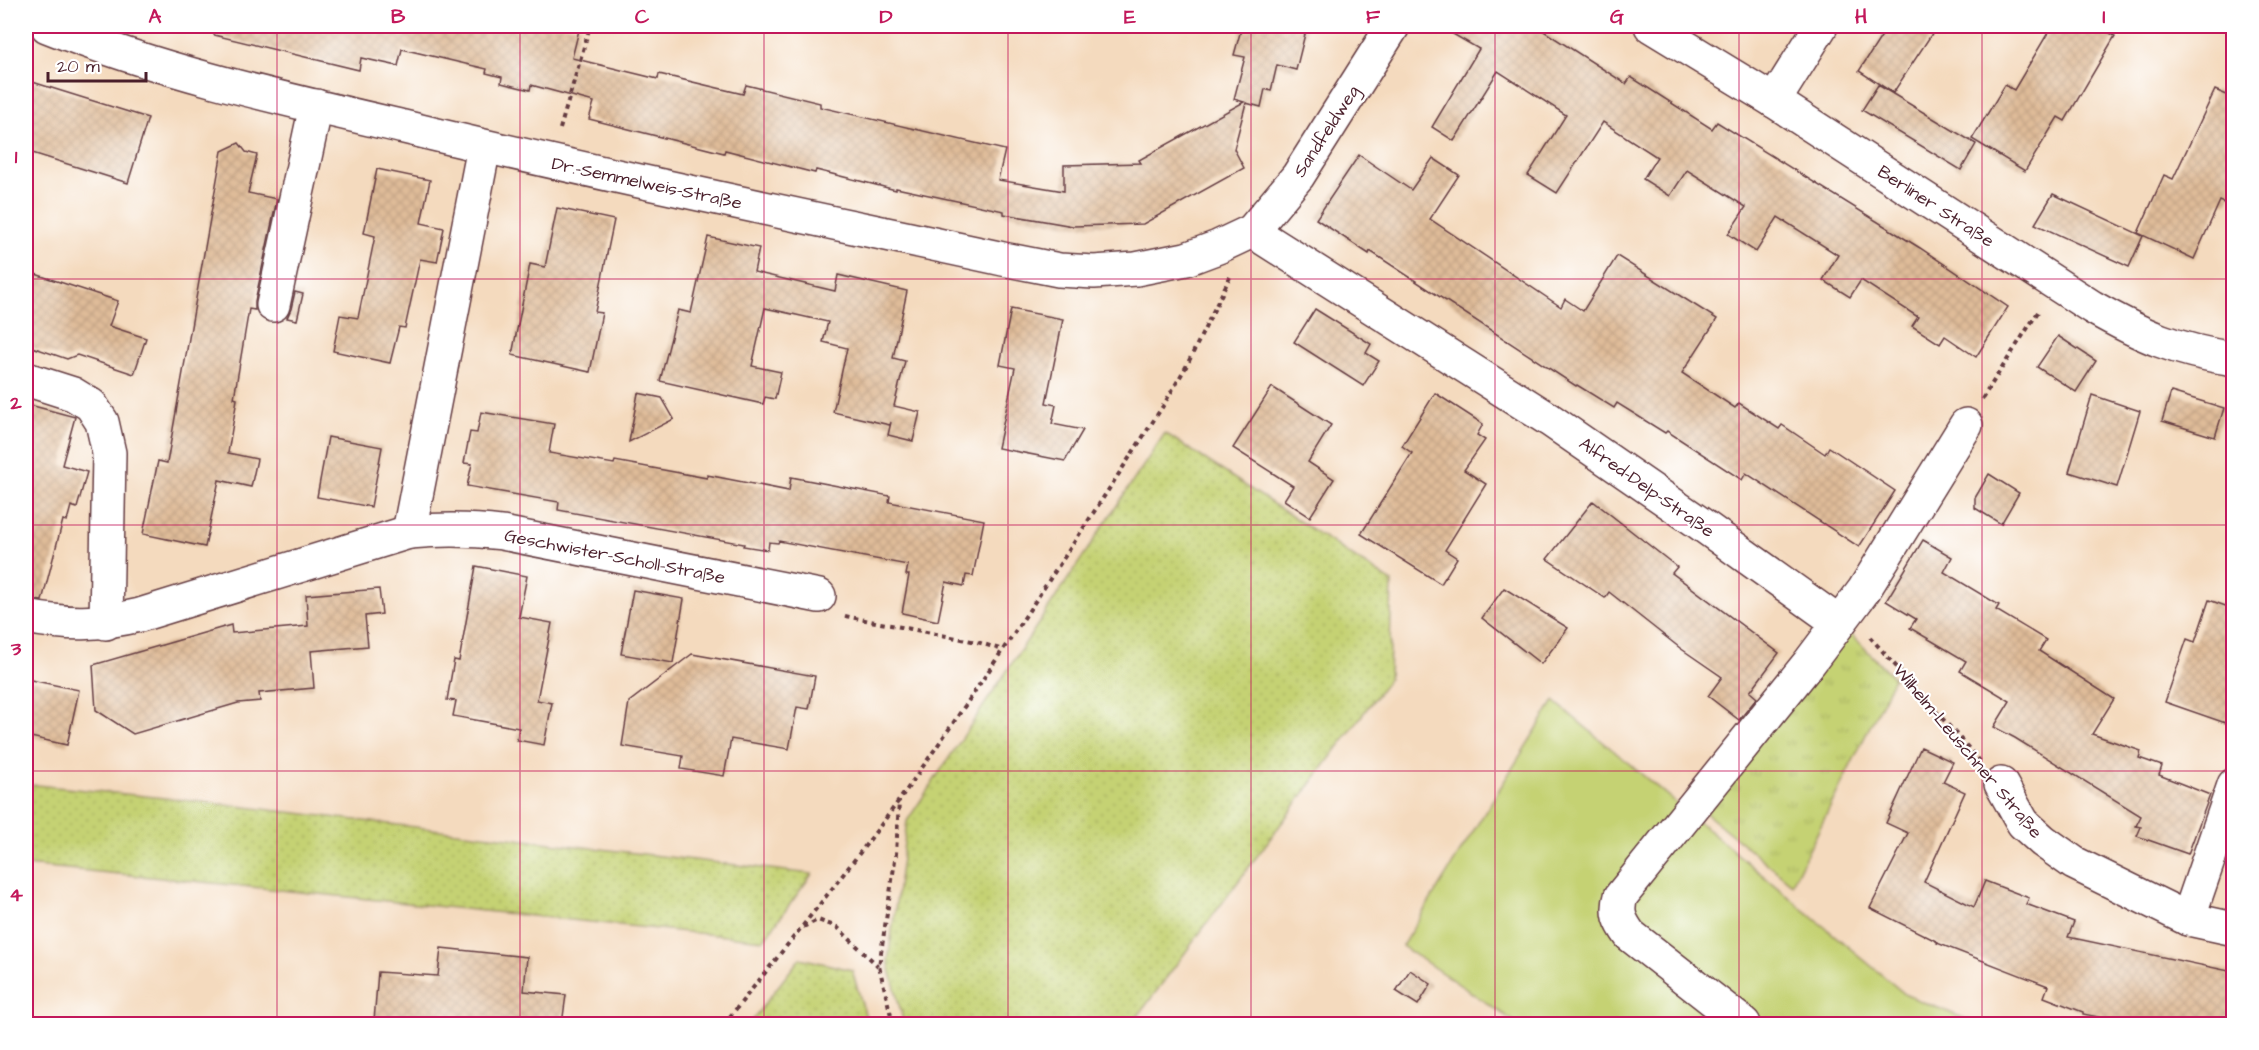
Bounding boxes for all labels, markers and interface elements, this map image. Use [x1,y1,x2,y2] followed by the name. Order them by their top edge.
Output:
[149,3,162,31] text: A
[391,3,406,31] text: B
[635,3,650,31] text: C
[880,3,893,31] text: D
[1124,3,1136,31] text: E
[1366,3,1381,31] text: F
[1610,3,1624,31] text: G
[1855,3,1867,31] text: H
[2102,3,2106,31] text: I
[48,45,146,83] scale bar
[57,54,100,79] text: 20 m
[1287,80,1366,183] street label: Sandfeldweg
[15,143,18,171] text: 1
[550,151,744,216] street label: Dr.-Semmelweis-Straße
[1873,159,1999,254] street label: Berliner Straße
[9,389,22,417] text: 2
[1574,431,1720,544] street label: Alfred-Delp-Straße
[503,523,728,590] street label: Geschwister-Scholl-Straße
[10,635,22,663] text: 3
[1887,659,2048,844] street label: Wilhelm-Leuschner Straße
[9,881,23,909] text: 4

